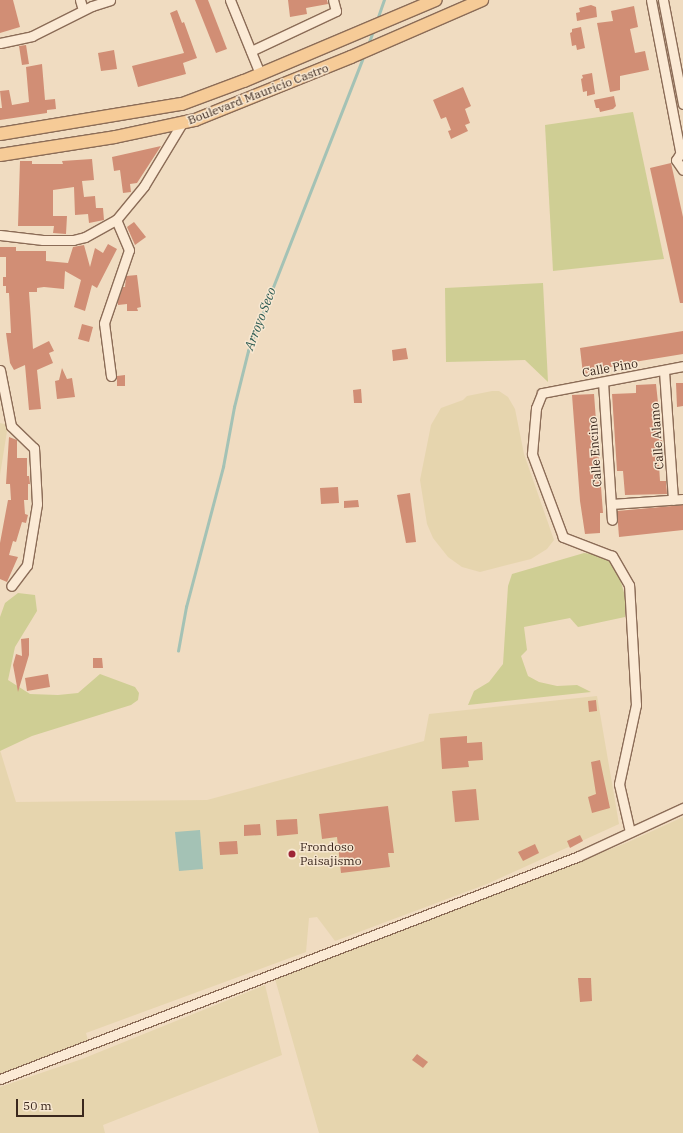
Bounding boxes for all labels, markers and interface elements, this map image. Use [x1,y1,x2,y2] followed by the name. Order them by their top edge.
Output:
[186,60,330,128] street label: Boulevard Mauricio Castro
[242,286,280,352] water label: Arroyo Seco
[581,356,639,380] street label: Calle Pino
[647,402,667,470] street label: Calle Alamo
[585,416,605,488] street label: Calle Encino
[300,840,362,868] place label: Frondoso Paisajismo
[287,849,297,859] marker: Frondoso Paisajismo
[18,1091,86,1117] scale bar
[23,1098,52,1113] text: 50 m

